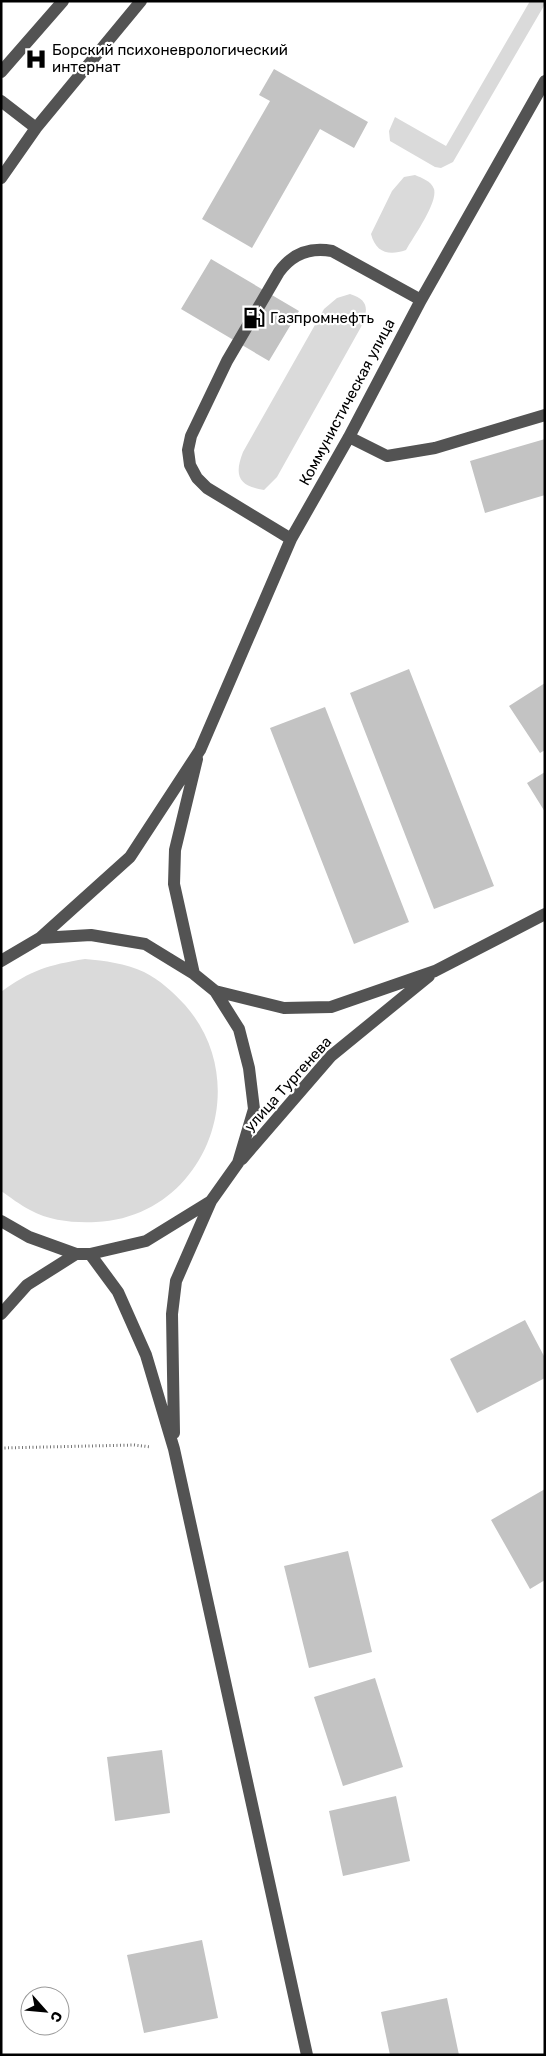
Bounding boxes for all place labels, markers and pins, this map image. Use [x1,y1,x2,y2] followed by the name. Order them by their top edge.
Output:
[52,41,288,76] place label: Борский психоневрологический интернат
[23,46,49,72] hospital icon: Борский психоневрологический интернат
[241,305,267,331] fuel station icon: Газпромнефть
[270,309,374,327] place label: Газпромнефть

